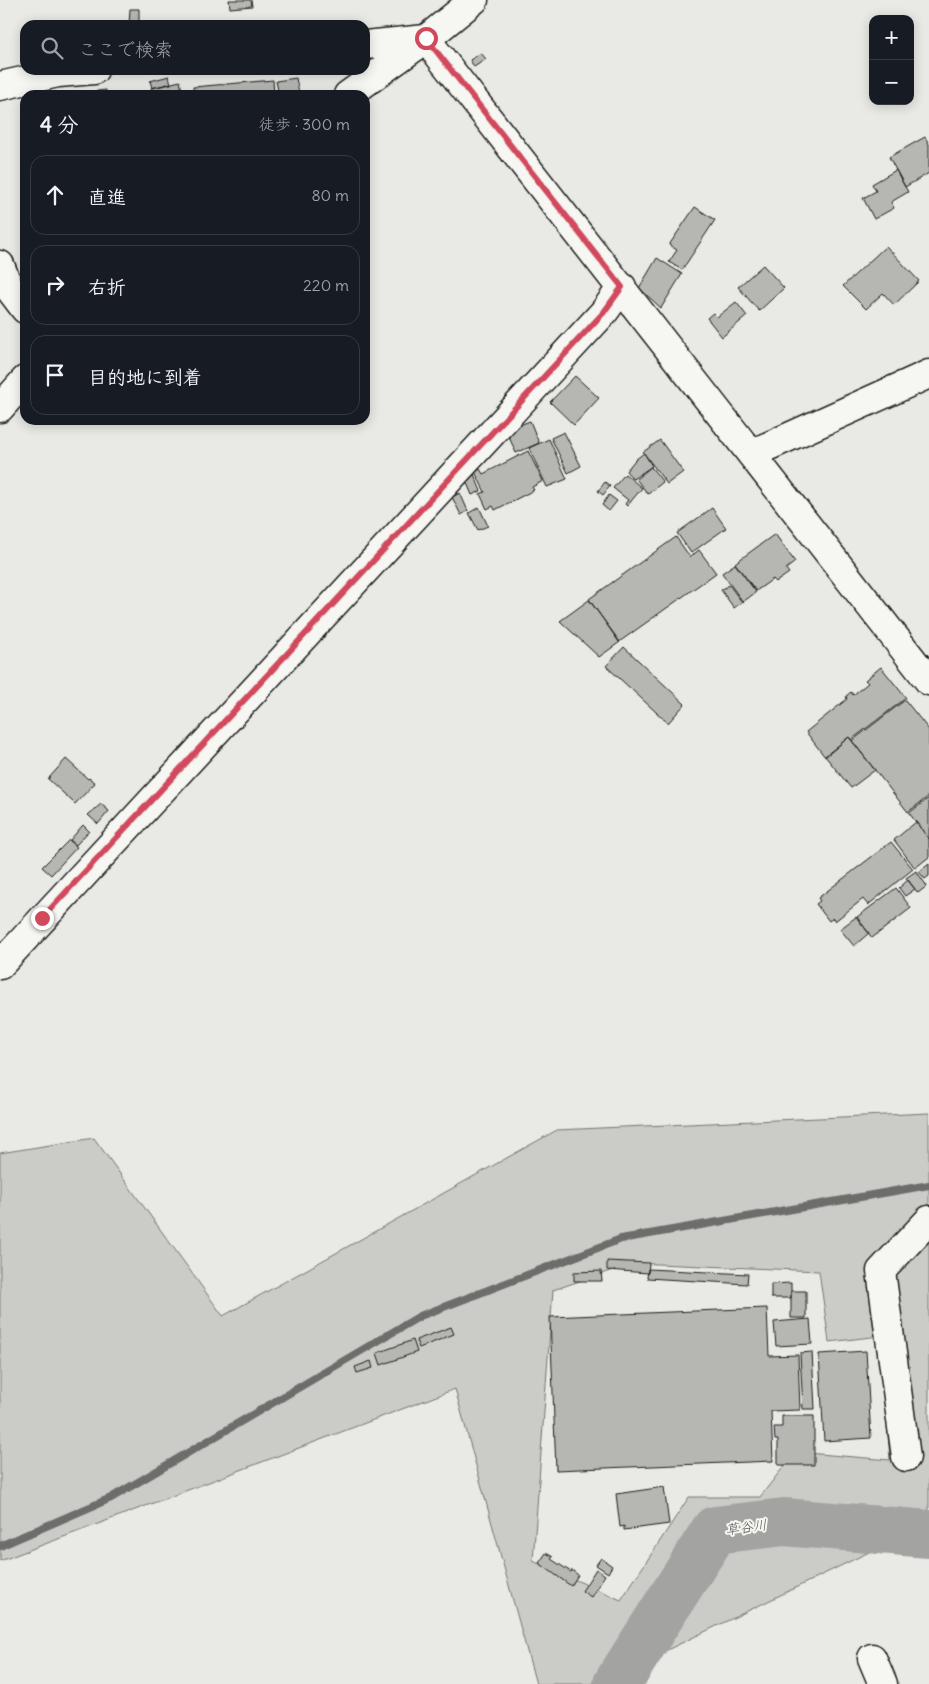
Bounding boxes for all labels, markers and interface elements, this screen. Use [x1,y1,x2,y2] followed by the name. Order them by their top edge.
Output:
[869,15,914,105] map controls
[869,15,914,60] button: +
[20,20,370,75] search box
[415,27,438,50] route start
[38,34,66,62] icon: search
[78,37,173,61] text: ここで検索
[869,60,914,105] button: −
[40,111,78,138] text: 4 分
[259,114,350,134] text: 徒歩 · 300 m
[41,181,69,209] icon: ahead
[88,185,126,209] text: 直進
[311,185,349,205] text: 80 m
[41,271,69,299] icon: right
[88,275,126,299] text: 右折
[303,275,349,295] text: 220 m
[41,361,69,389] icon: arrive
[88,365,202,389] text: 目的地に到着
[31,907,54,930] route end
[724,1516,768,1538] water label: 草谷川

